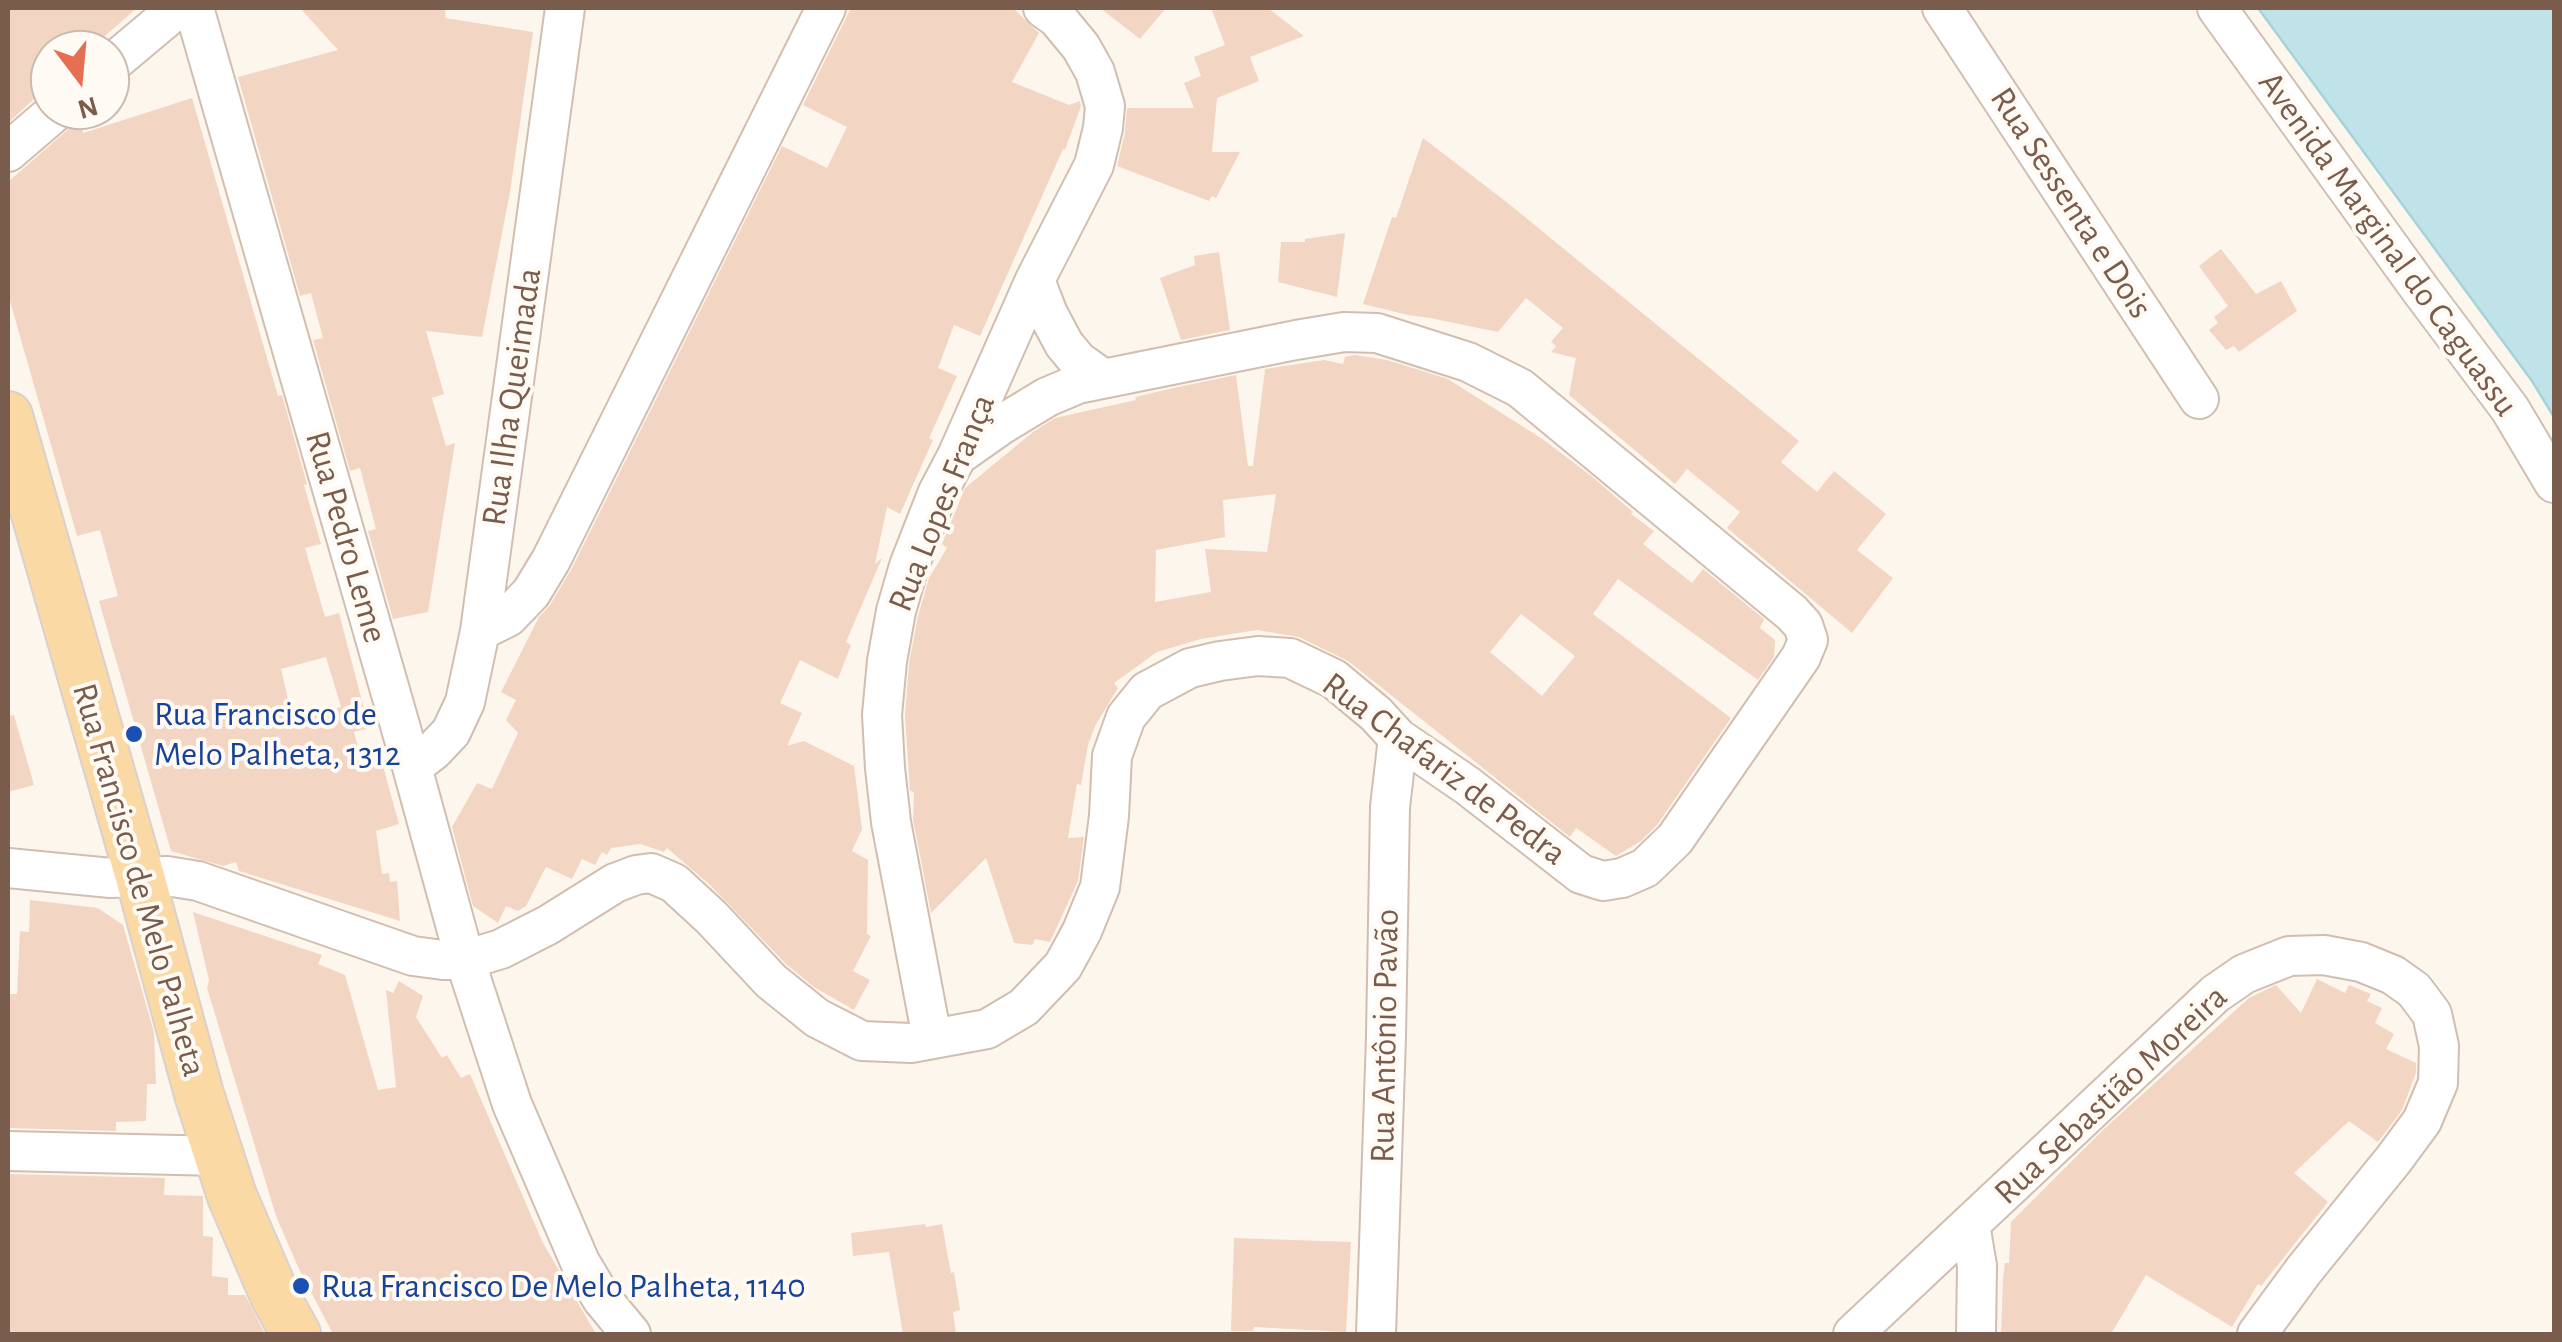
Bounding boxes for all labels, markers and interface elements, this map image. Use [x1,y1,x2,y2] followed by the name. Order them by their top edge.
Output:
[30,30,130,130] north arrow
[2249,64,2527,424] street label: Avenida Marginal do Caguassu
[1981,80,2161,326] street label: Rua Sessenta e Dois
[75,91,101,123] text: N
[473,265,551,529] street label: Rua Ilha Queimada
[879,388,1005,618] street label: Rua Lopes França
[296,426,396,648] street label: Rua Pedro Leme
[1314,663,1574,875] street label: Rua Chafariz de Pedra
[63,679,215,1081] street label: Rua Francisco de Melo Palheta
[154,693,401,775] place label: Rua Francisco de Melo Palheta, 1312
[123,723,145,745] marker: Rua Francisco de Melo Palheta, 1312
[1362,909,1408,1163] street label: Rua Antônio Pavão
[1986,976,2236,1214] street label: Rua Sebastião Moreira
[321,1265,806,1307] place label: Rua Francisco De Melo Palheta, 1140
[290,1275,312,1297] marker: Rua Francisco De Melo Palheta, 1140

